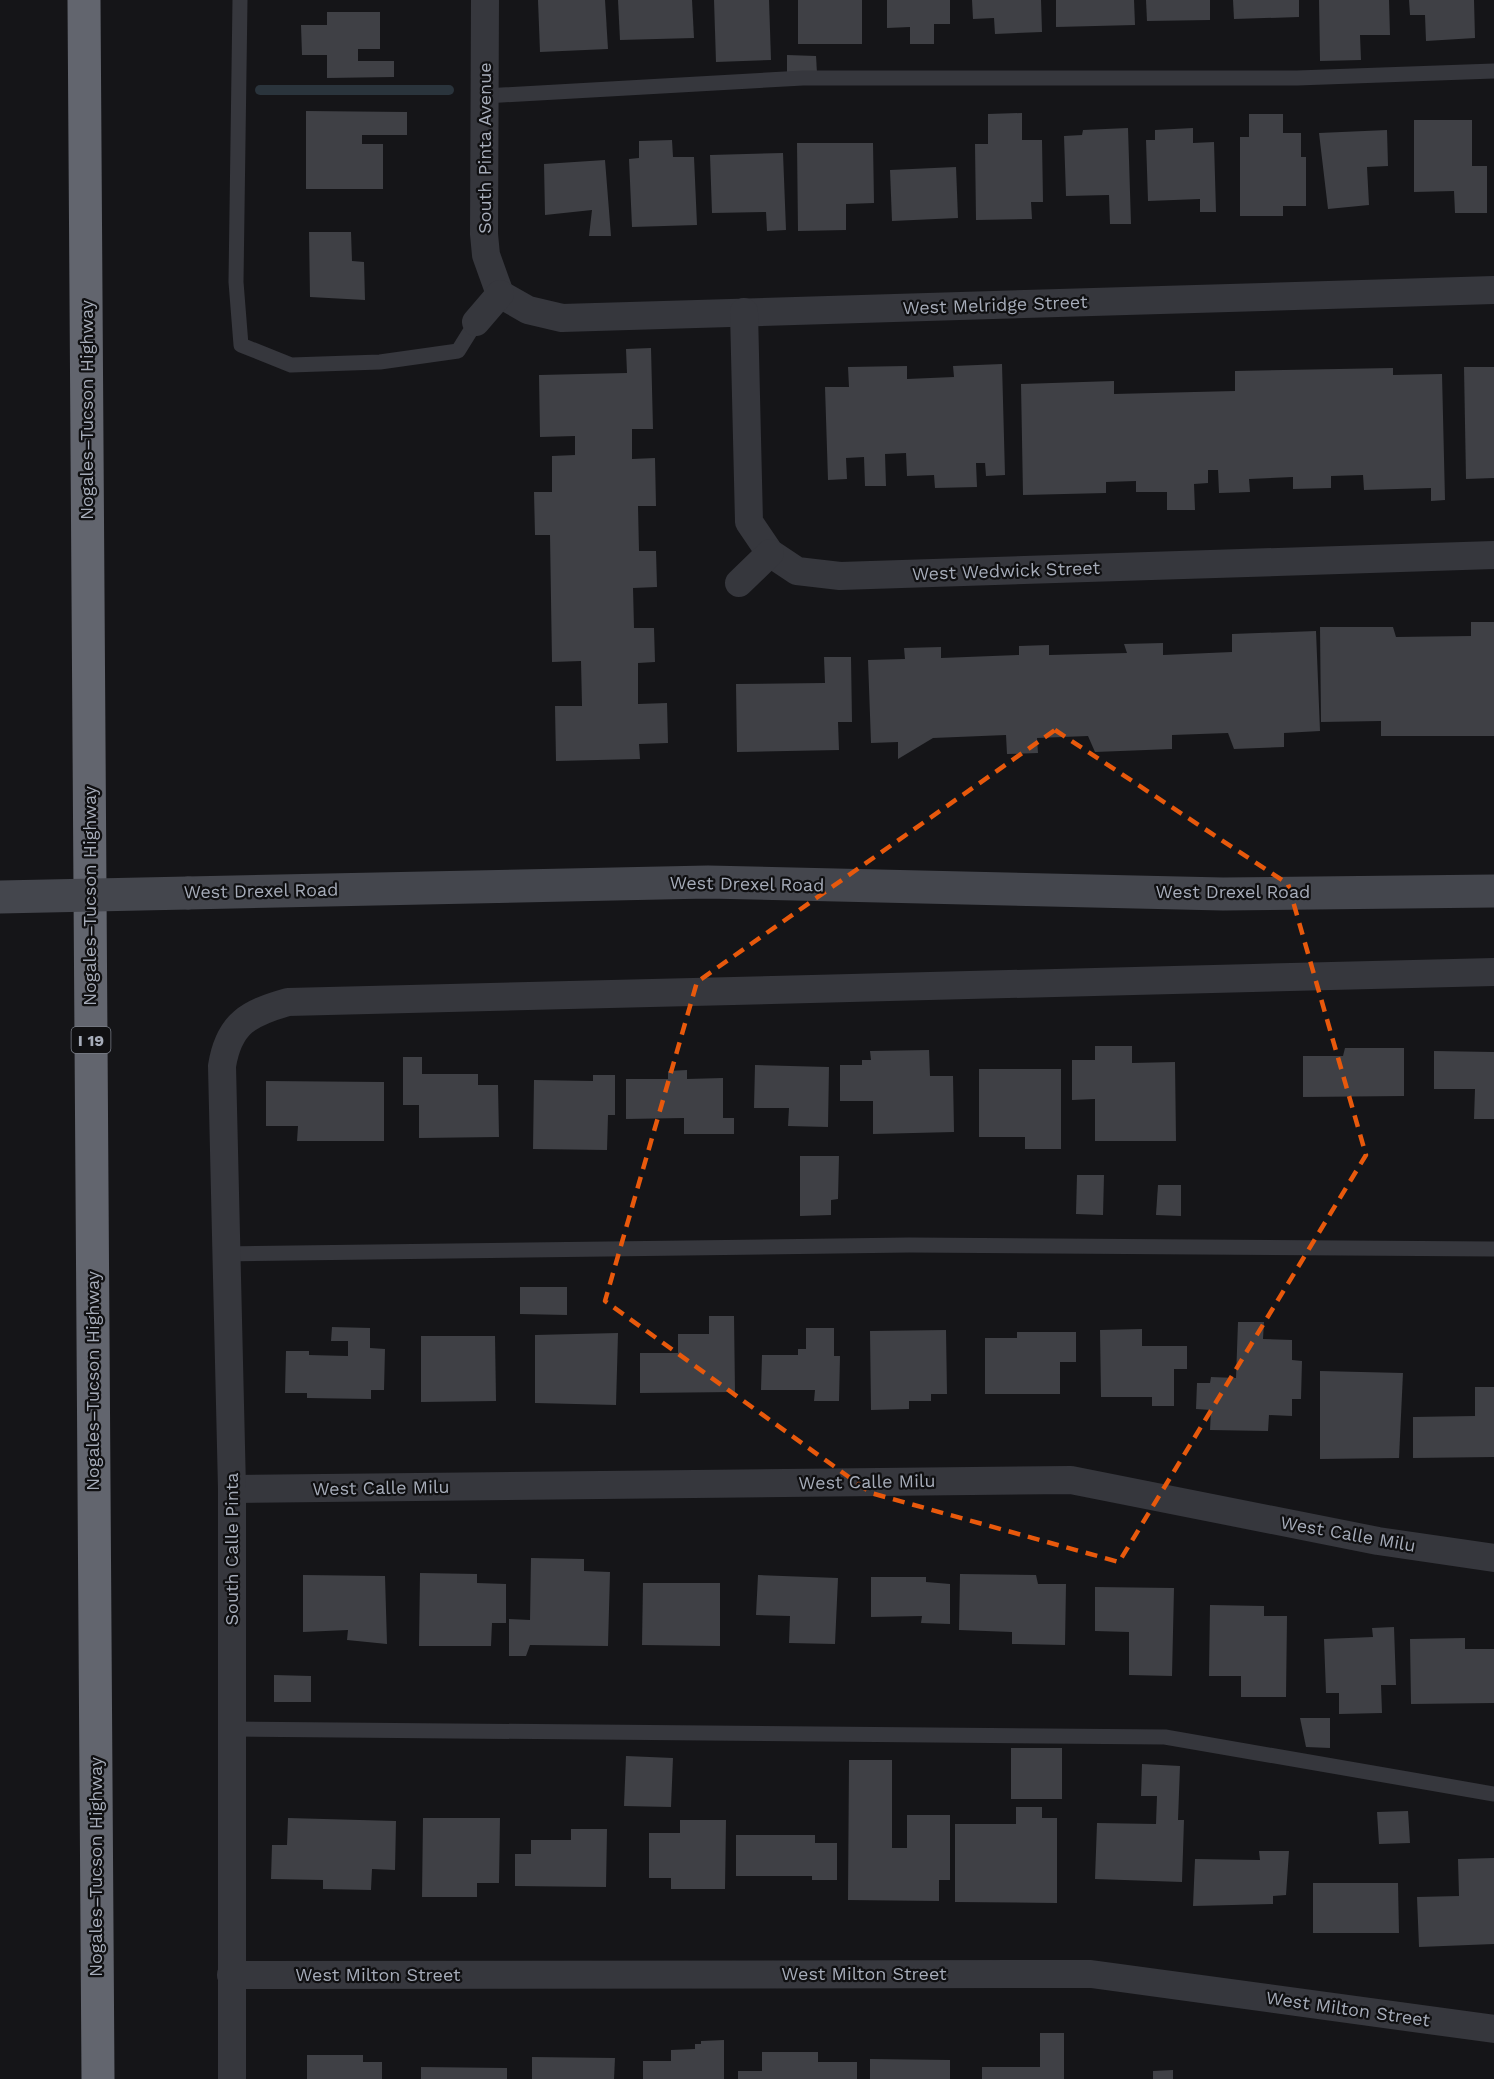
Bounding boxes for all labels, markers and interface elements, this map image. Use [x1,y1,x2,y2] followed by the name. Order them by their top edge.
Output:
[474,62,495,234] street label: South Pinta Avenue
[902,291,1088,318] street label: West Melridge Street
[76,299,97,520] street label: Nogales–Tucson Highway
[912,557,1101,584] street label: West Wedwick Street
[79,785,100,1006] street label: Nogales–Tucson Highway
[669,872,825,895] street label: West Drexel Road
[183,879,339,902] street label: West Drexel Road
[1156,881,1310,902] street label: West Drexel Road
[72,1027,110,1053] road number: I 19
[82,1270,103,1491] street label: Nogales–Tucson Highway
[798,1470,936,1493] street label: West Calle Milu
[221,1473,242,1625] street label: South Calle Pinta
[312,1476,450,1499] street label: West Calle Milu
[1279,1511,1417,1556] street label: West Calle Milu
[85,1756,106,1977] street label: Nogales–Tucson Highway
[781,1963,947,1984] street label: West Milton Street
[295,1964,461,1985] street label: West Milton Street
[1265,1987,1432,2030] street label: West Milton Street

